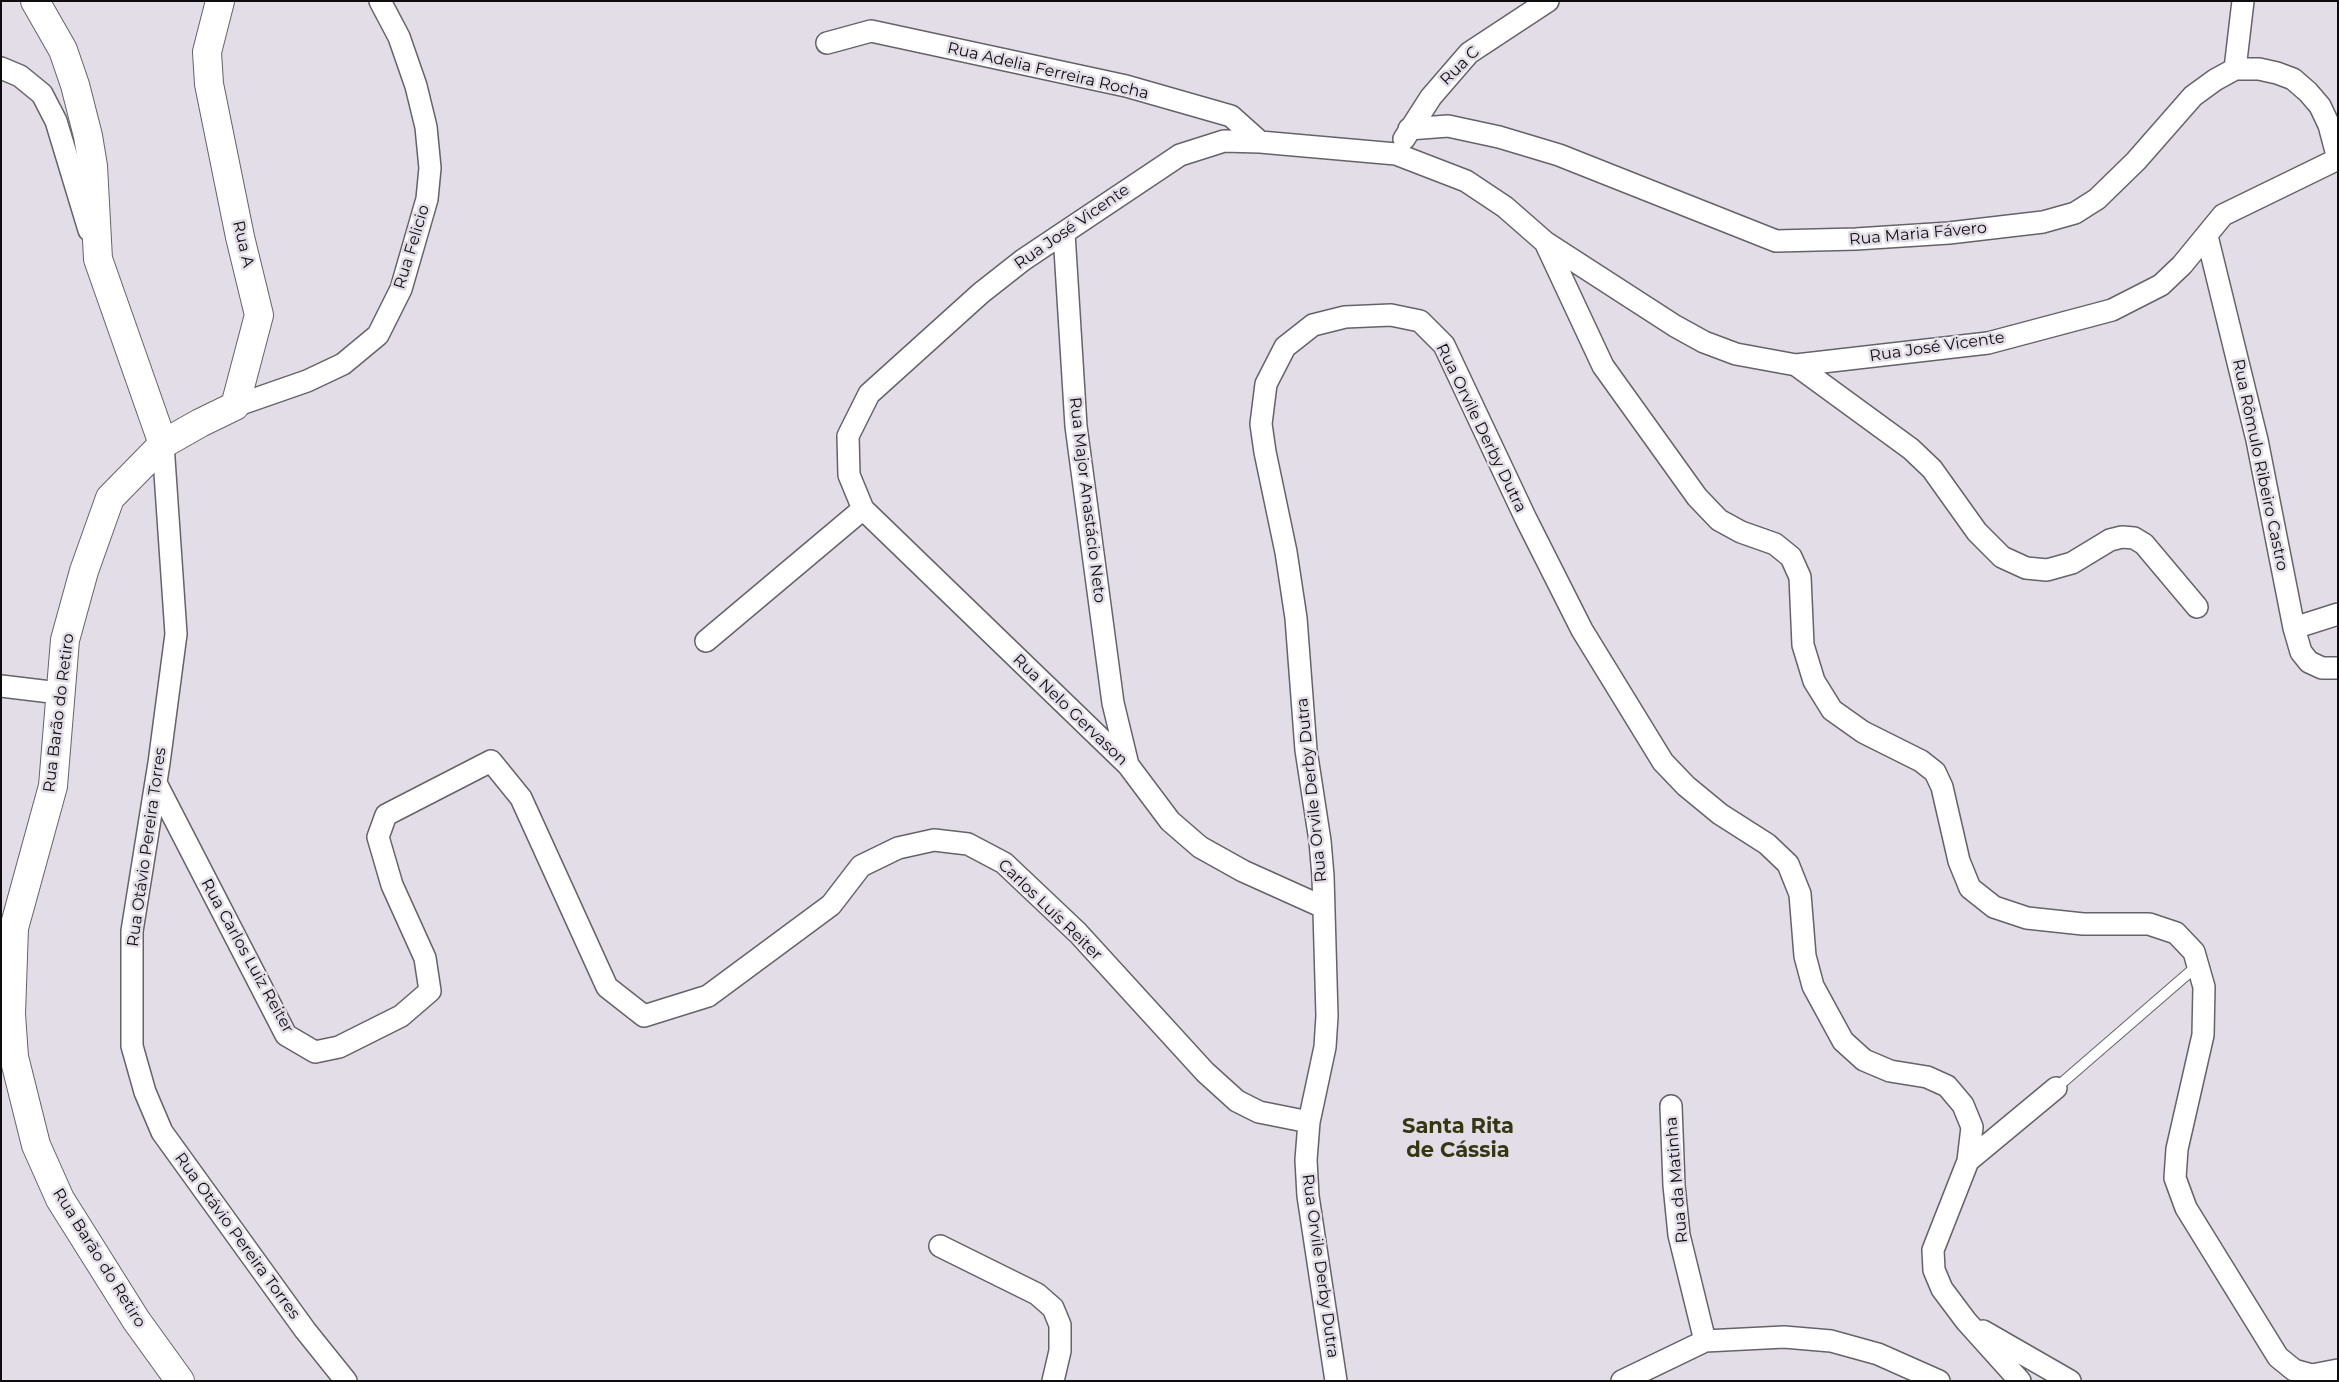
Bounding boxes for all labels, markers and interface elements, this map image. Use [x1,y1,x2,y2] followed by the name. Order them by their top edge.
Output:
[945,38,1151,104] street label: Rua Adelia Ferreira Rocha
[1436,42,1484,90] street label: Rua C
[1011,180,1133,274] street label: Rua José Vicente
[390,202,434,292] street label: Rua Felicio
[1848,218,1988,250] street label: Rua Maria Fávero
[228,219,258,269] street label: Rua A
[1868,328,2006,366] street label: Rua José Vicente
[1432,340,1530,516] street label: Rua Orvile Derby Dutra
[2228,357,2292,573] street label: Rua Rômulo Ribeiro Castro
[1065,396,1109,604] street label: Rua Major Anastácio Neto
[40,632,78,794] street label: Rua Barão do Retiro
[1009,650,1131,770] street label: Rua Nelo Gervason
[1293,697,1331,883] street label: Rua Orvile Derby Dutra
[124,746,170,948] street label: Rua Otávio Pereira Torres
[994,855,1106,965] street label: Carlos Luís Reiter
[197,875,297,1037] street label: Rua Carlos Luiz Reiter
[1402,1114,1514,1164] district label: Santa Rita de Cássia
[1662,1116,1692,1244] street label: Rua da Matinha
[170,1149,304,1323] street label: Rua Otávio Pereira Torres
[1298,1173,1342,1359] street label: Rua Orvile Derby Dutra
[48,1185,150,1331] street label: Rua Barão do Retiro

